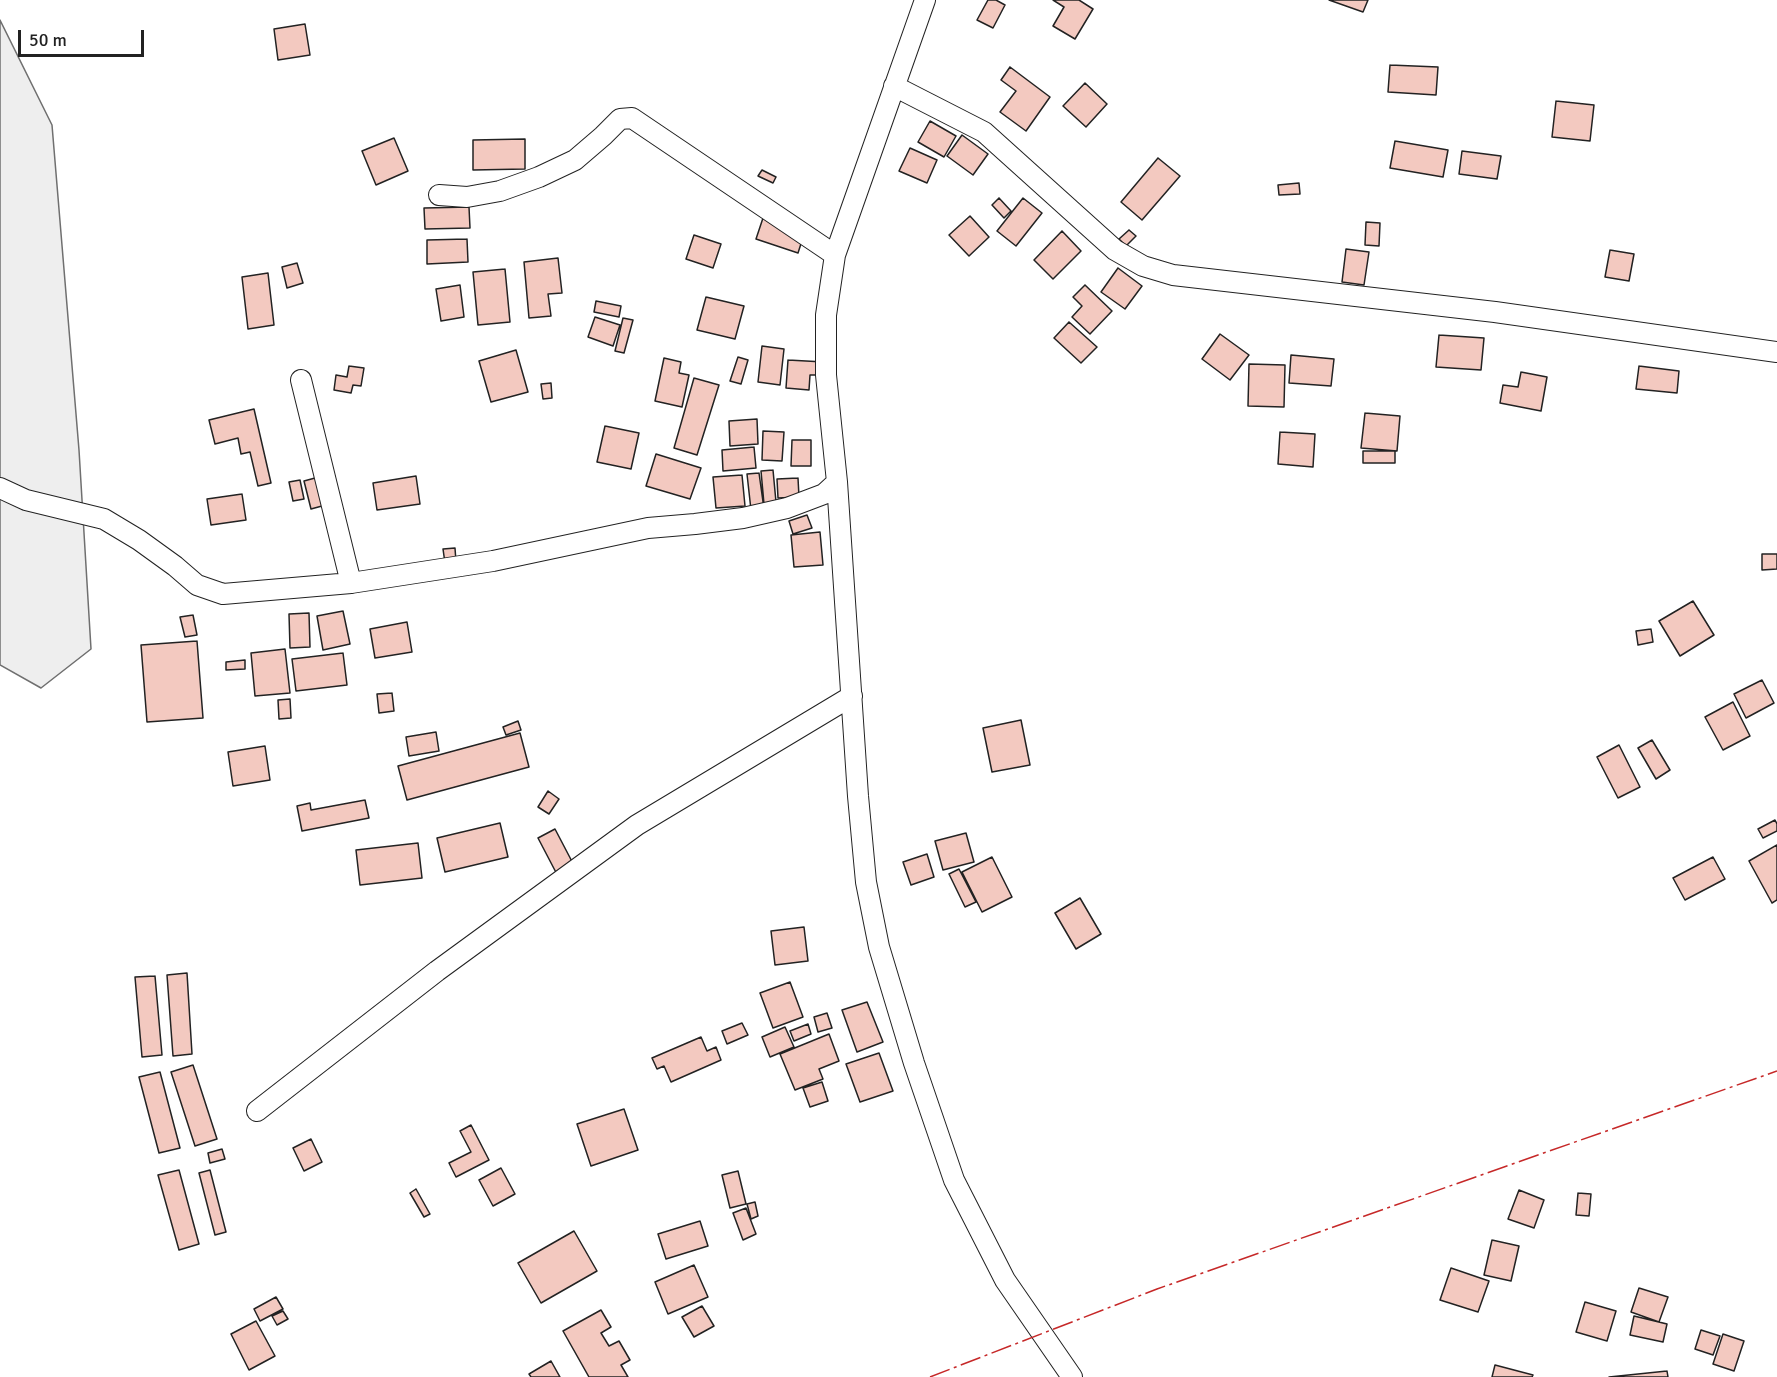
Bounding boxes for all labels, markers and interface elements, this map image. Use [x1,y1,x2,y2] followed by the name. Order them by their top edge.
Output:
[21,18,147,56] scale bar
[29,29,67,51] text: 50 m

